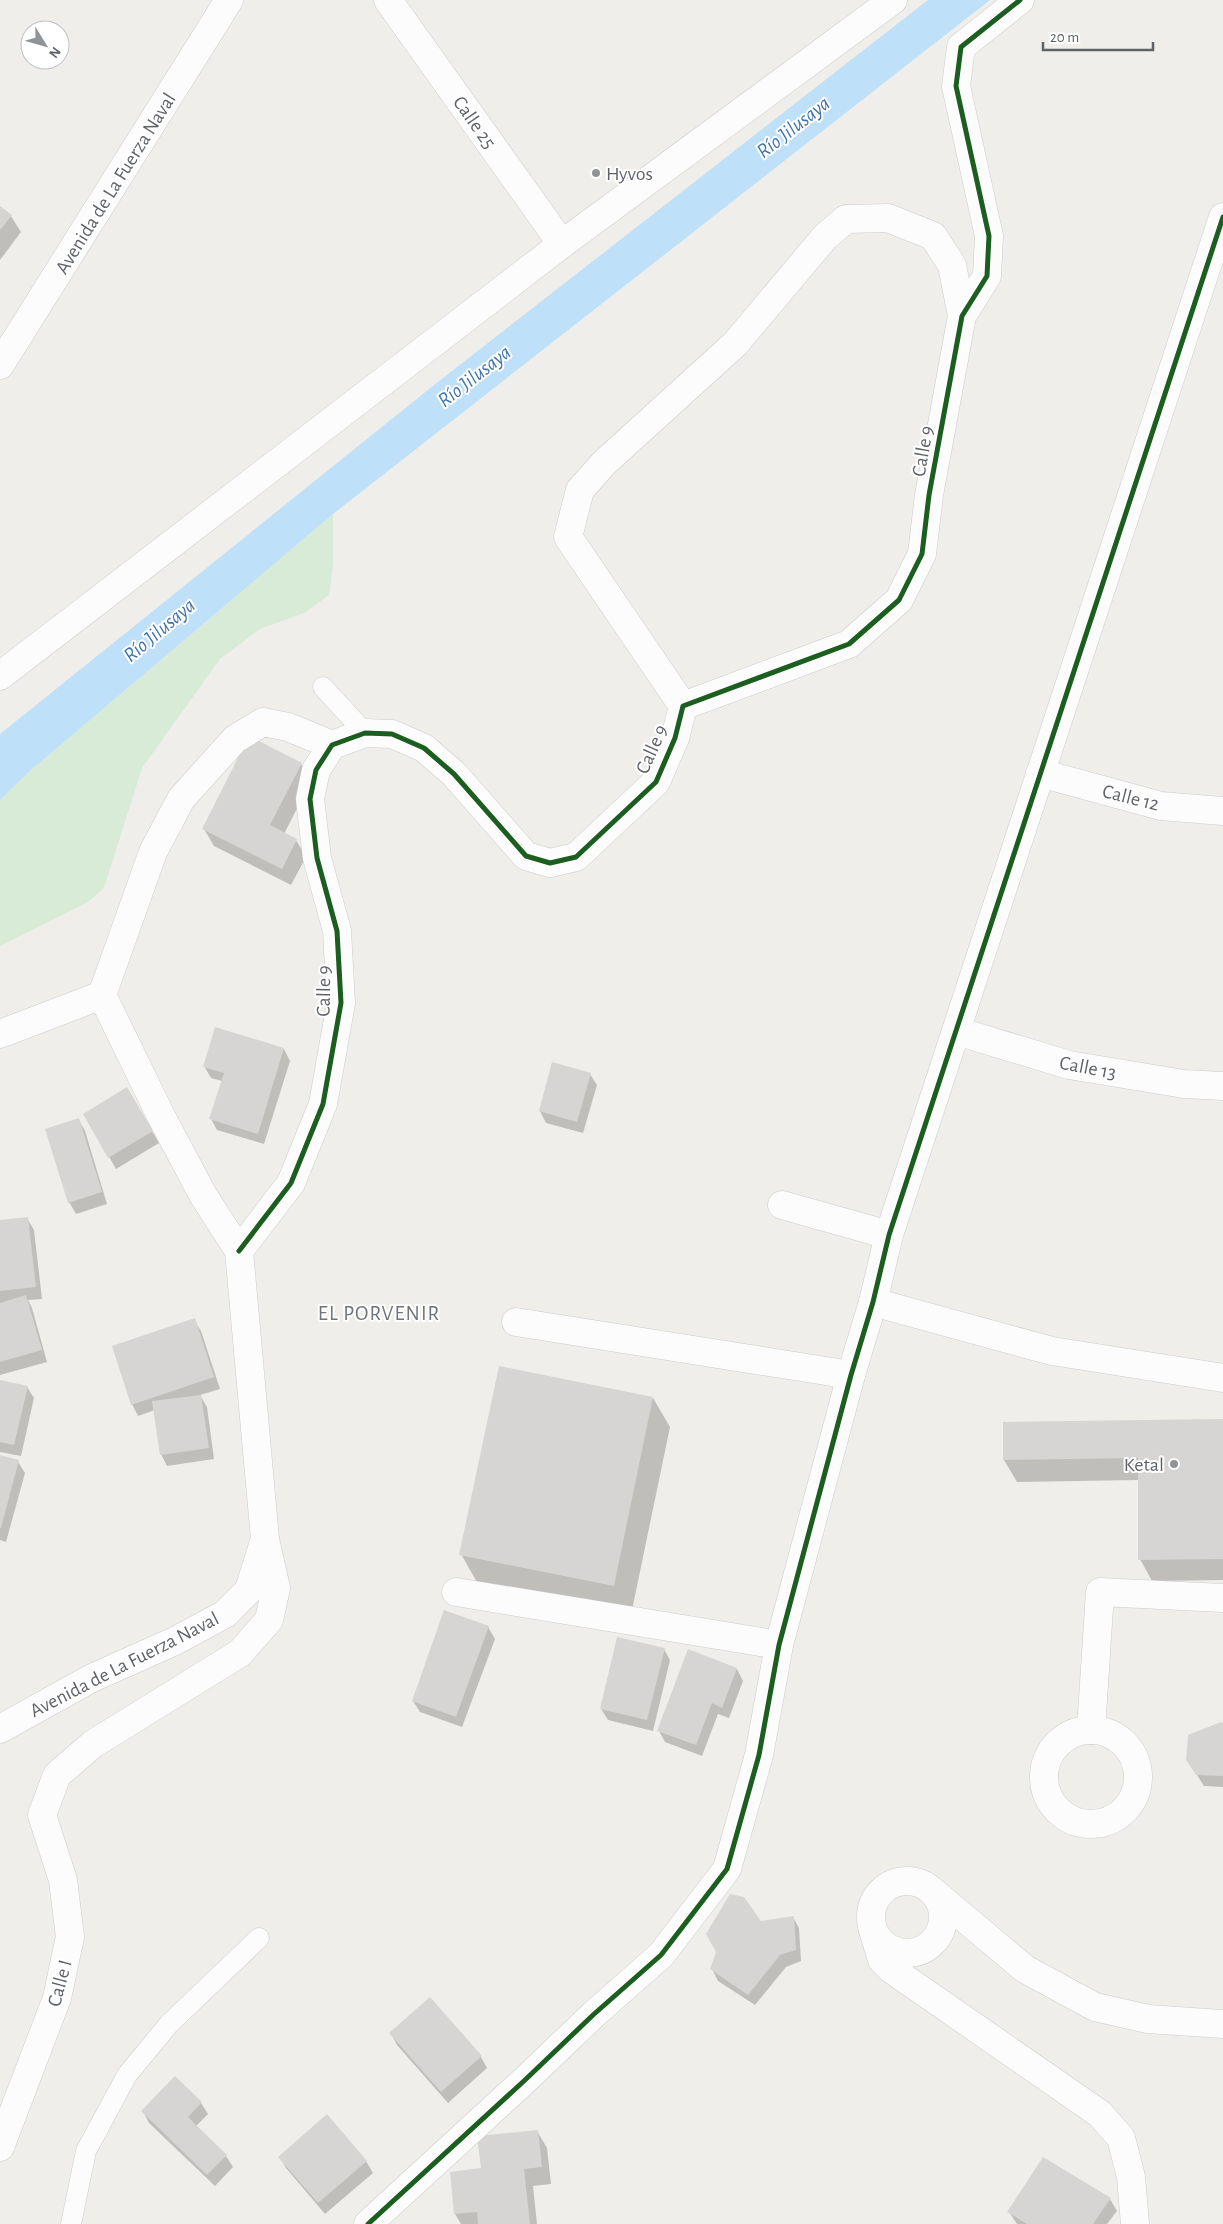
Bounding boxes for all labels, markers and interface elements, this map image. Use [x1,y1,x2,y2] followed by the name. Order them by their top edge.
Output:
[20,20,70,70] north arrow
[1043,20,1153,52] scale bar
[1050,30,1079,45] text: 20 m
[46,44,63,60] text: N
[52,89,180,278] street label: Avenida de La Fuerza Naval
[449,92,499,153] street label: Calle 25
[753,93,834,162] water label: Río Jilusaya
[606,164,653,184] place label: Hyvos
[590,167,602,179] marker: Hyvos
[434,342,515,411] water label: Río Jilusaya
[909,424,937,478] street label: Calle 9
[119,595,199,666] water label: Río Jilusaya
[632,722,672,777] street label: Calle 9
[1100,781,1161,815] street label: Calle 12
[314,965,334,1017] street label: Calle 9
[1058,1053,1118,1083] street label: Calle 13
[318,1303,440,1324] district label: EL PORVENIR
[1124,1455,1164,1475] place label: Ketal
[1168,1458,1180,1470] marker: Ketal
[27,1608,222,1721] street label: Avenida de La Fuerza Naval
[44,1958,76,2009] street label: Calle I

